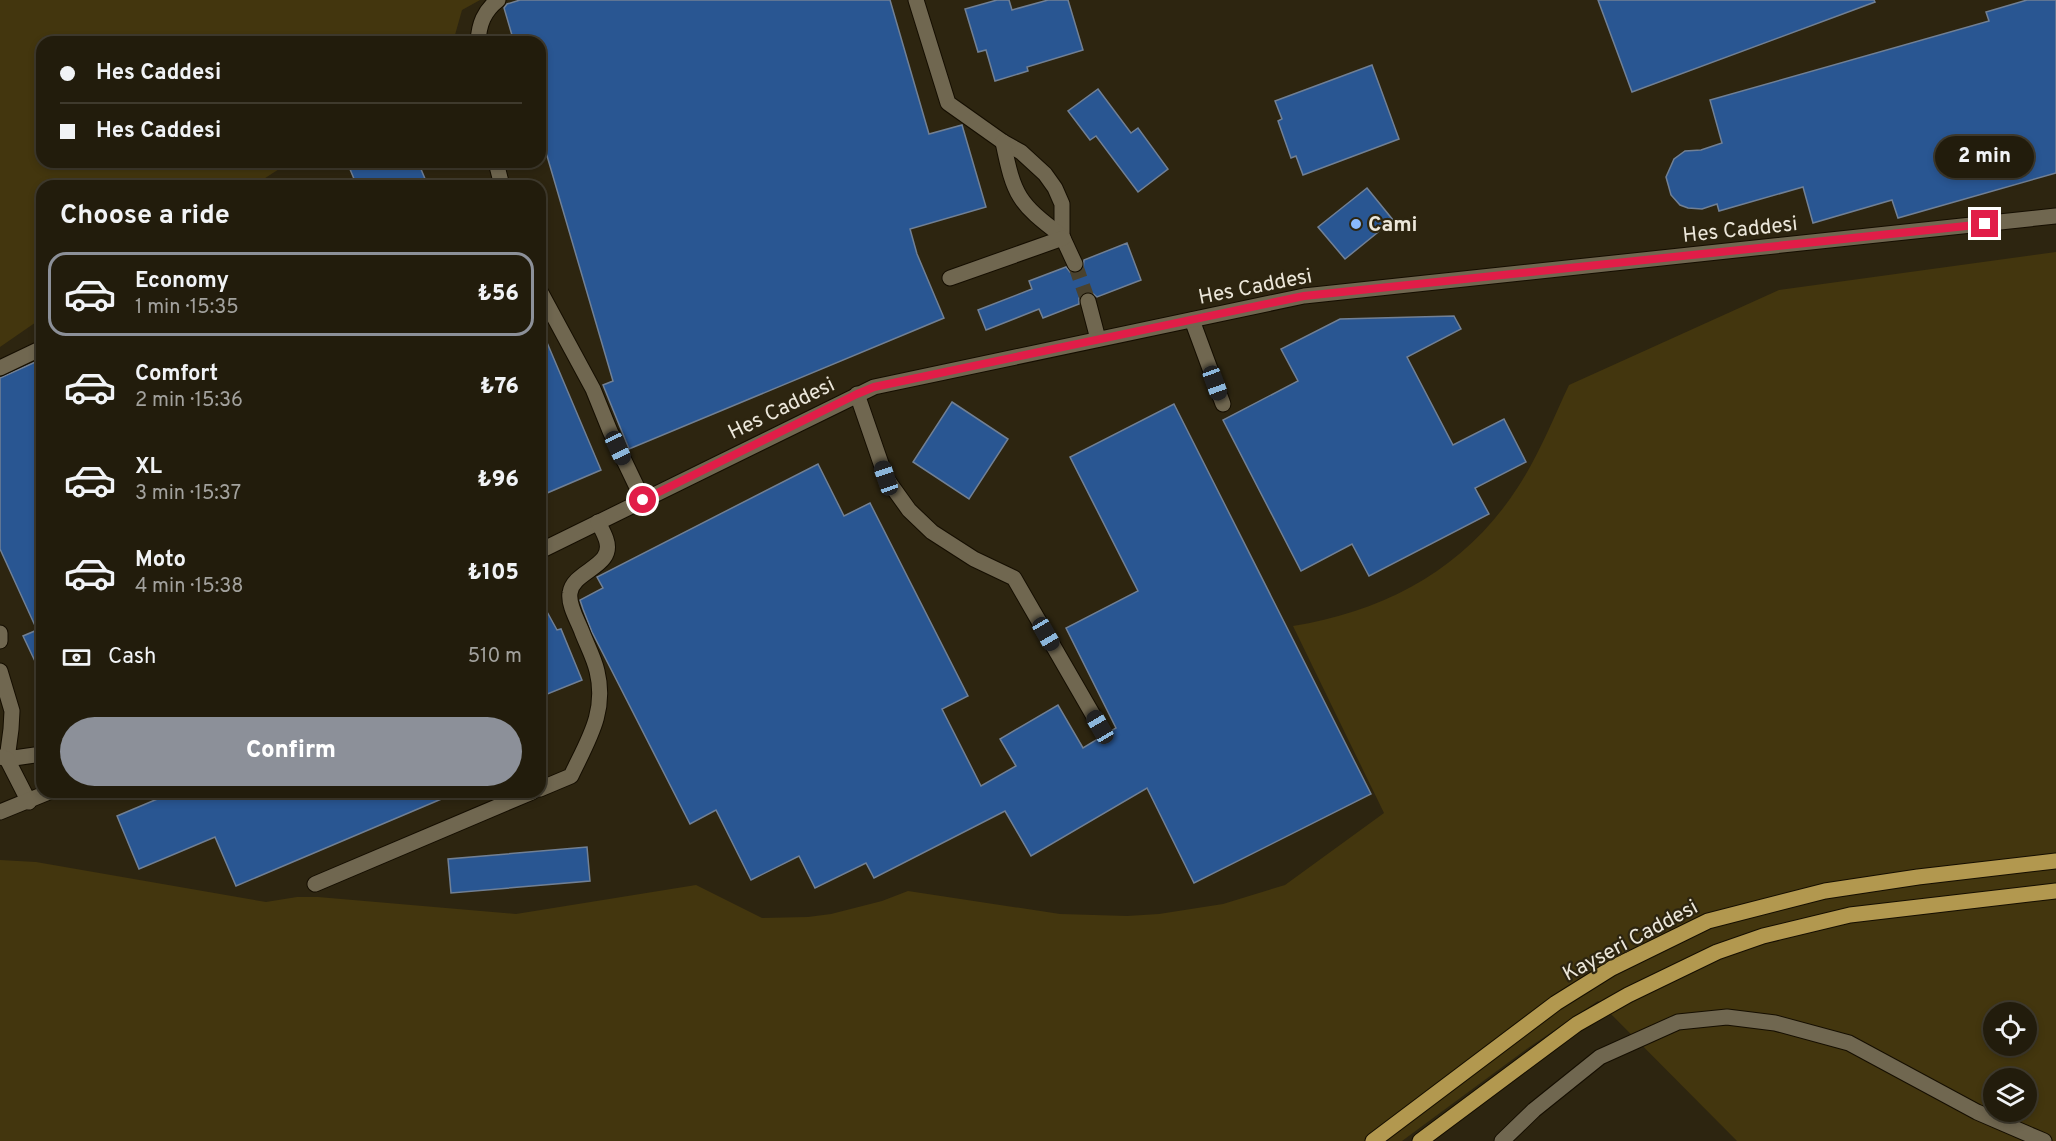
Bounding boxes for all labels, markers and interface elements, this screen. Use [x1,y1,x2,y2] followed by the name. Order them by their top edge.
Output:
[96,60,221,87] text: Hes Caddesi
[96,118,221,145] text: Hes Caddesi
[1936,137,2034,179] callout: 2 min
[1958,144,2011,170] text: 2 min
[60,199,230,233] text: Choose a ride
[1971,210,1998,237] route end
[1681,211,1799,250] street label: Hes Caddesi
[1368,212,1418,239] place label: Cami
[1349,217,1363,231] marker: Cami
[1196,263,1315,312] street label: Hes Caddesi
[63,267,117,321] icon: car
[135,268,229,295] text: Economy
[477,281,519,308] text: ₺56
[135,295,239,321] text: 1 min · 15:35
[63,360,117,414] icon: car
[135,361,218,388] text: Comfort
[1200,363,1230,403] car
[724,372,839,447] street label: Hes Caddesi
[480,374,519,401] text: ₺76
[135,388,243,414] text: 2 min · 15:36
[602,428,634,468] car
[63,453,117,507] icon: car
[135,454,162,481] text: XL
[872,458,900,498] car
[477,467,519,494] text: ₺96
[135,481,241,507] text: 3 min · 15:37
[629,486,656,513] route start
[63,546,117,600] icon: car
[135,547,186,574] text: Moto
[467,560,519,587] text: ₺105
[135,574,243,600] text: 4 min · 15:38
[1029,614,1063,654] car
[60,641,93,674] icon: cash
[108,644,157,671] text: Cash
[468,644,522,670] text: 510 m
[1083,707,1117,747] car
[60,717,522,786] button: Confirm
[1558,894,1703,988] street label: Kayseri Caddesi
[1983,1002,2037,1122] map controls
[1983,1002,2037,1056] button: locate
[1983,1068,2037,1122] button: layers

